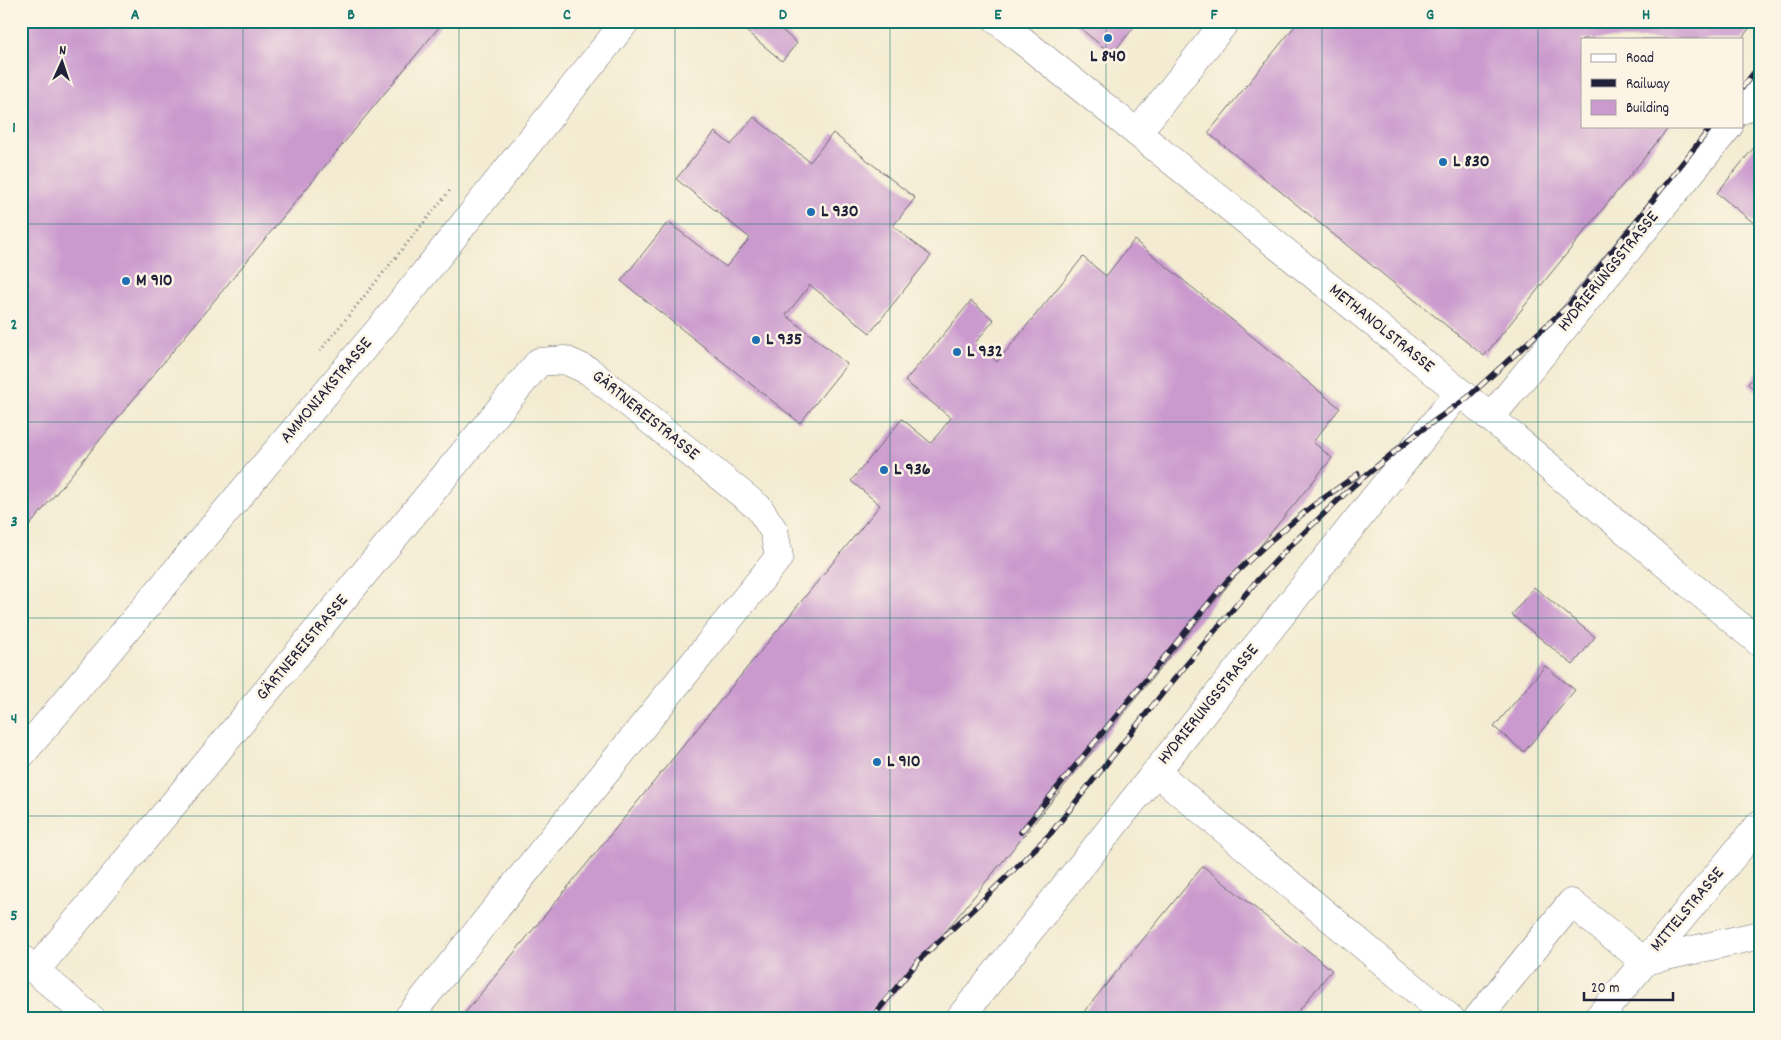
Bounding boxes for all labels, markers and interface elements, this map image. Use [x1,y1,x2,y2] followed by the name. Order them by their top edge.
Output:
[131,4,140,27] text: A
[347,4,355,27] text: B
[563,4,571,27] text: C
[779,4,788,27] text: D
[994,4,1002,27] text: E
[1210,4,1218,27] text: F
[1426,4,1434,27] text: G
[1642,4,1650,27] text: H
[1102,32,1114,44] marker: L 840
[38,38,88,88] north arrow
[1581,38,1744,128] legend
[59,41,67,61] text: N
[1090,45,1126,70] place label: L 840
[1626,48,1654,70] text: Road
[1626,74,1670,96] text: Railway
[1626,98,1669,120] text: Building
[12,117,16,140] text: 1
[1453,150,1490,175] place label: L 830
[1437,156,1449,168] marker: L 830
[821,200,859,225] place label: L 930
[805,206,817,218] marker: L 930
[1552,206,1666,338] street label: HYDRIERUNGSSTRASSE
[136,269,173,294] place label: M 910
[120,275,132,287] marker: M 910
[1323,279,1439,379] street label: METHANOLSTRASSE
[11,314,18,337] text: 2
[766,328,802,353] place label: L 935
[275,333,379,449] street label: AMMONIAKSTRASSE
[750,334,762,346] marker: L 935
[967,340,1003,365] place label: L 932
[951,346,963,358] marker: L 932
[586,365,704,467] street label: GÄRTNEREISTRASSE
[894,458,931,483] place label: L 936
[878,464,890,476] marker: L 936
[10,511,18,534] text: 3
[251,590,355,706] street label: GÄRTNEREISTRASSE
[1152,639,1266,771] street label: HYDRIERUNGSSTRASSE
[11,708,17,731] text: 4
[887,750,920,775] place label: L 910
[871,756,883,768] marker: L 910
[1645,862,1731,958] street label: MITTELSTRASSE
[10,905,18,928] text: 5
[1584,970,1672,1002] scale bar
[1591,978,1619,1000] text: 20 m

